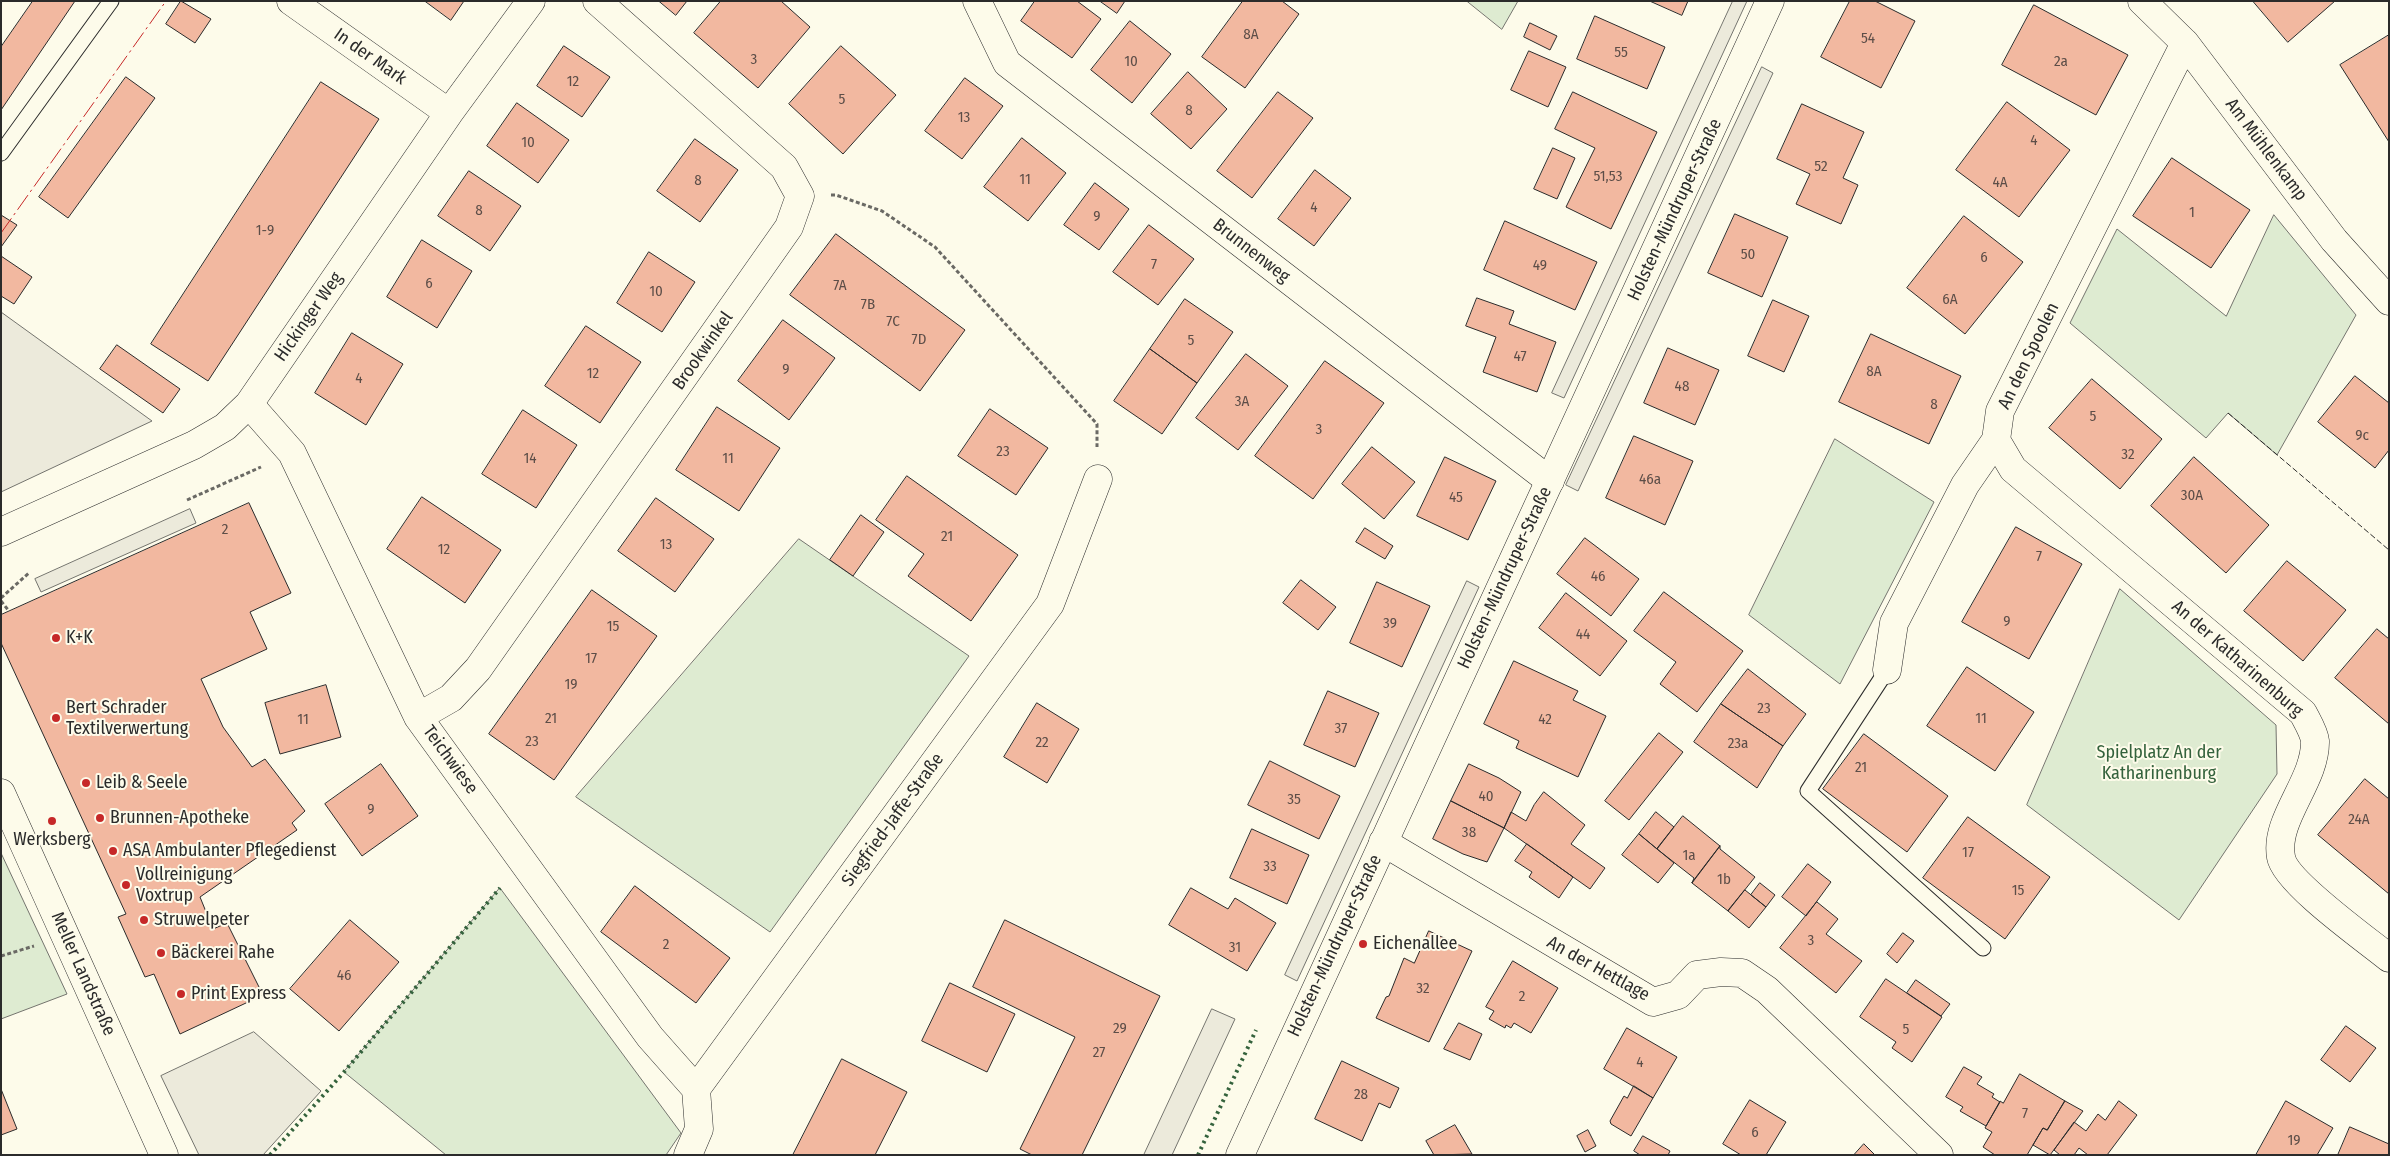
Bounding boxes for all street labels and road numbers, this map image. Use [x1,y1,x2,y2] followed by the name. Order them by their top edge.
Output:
[329,24,411,90] street label: In der Mark
[2220,95,2312,205] street label: Am Mühlenkamp
[1623,116,1727,304] street label: Holsten-Mündruper-Straße
[1208,214,1294,288] street label: Brunnenweg
[270,268,348,366] street label: Hickinger Weg
[1994,299,2064,413] street label: An den Spoolen
[668,308,738,394] street label: Brookwinkel
[1453,484,1557,672] street label: Holsten-Mündruper-Straße
[2167,596,2307,722] street label: An der Katharinenburg
[418,721,482,799] street label: Teichwiese
[837,749,949,891] street label: Siegfried-Jaffe-Straße
[1283,852,1387,1040] street label: Holsten-Mündruper-Straße
[46,909,120,1039] street label: Meller Landstraße
[1543,932,1653,1006] street label: An der Hettlage

